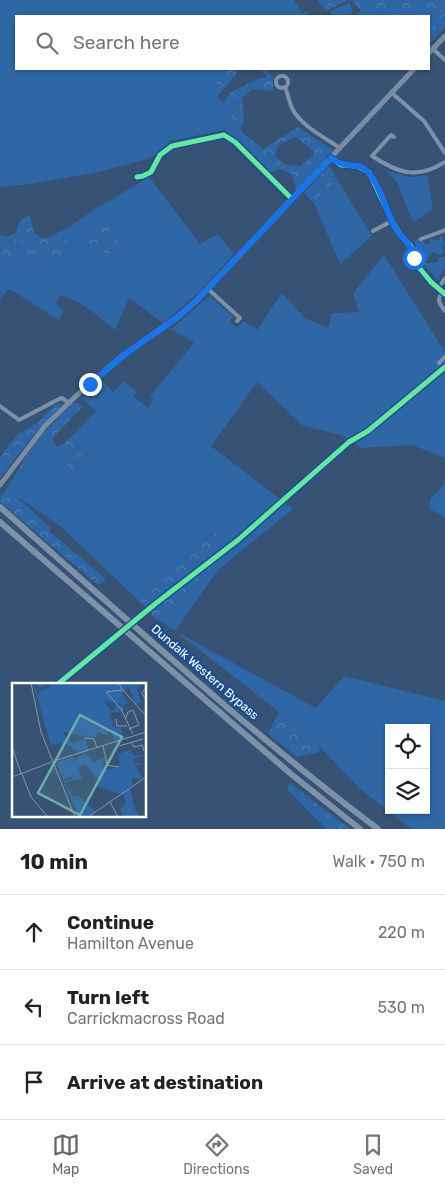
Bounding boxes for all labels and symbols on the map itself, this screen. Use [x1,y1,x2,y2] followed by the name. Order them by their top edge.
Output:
[403,247,426,270] route start
[79,373,102,396] route end
[149,622,261,722] street label: Dundalk Western Bypass
[12,683,146,816] inset map

